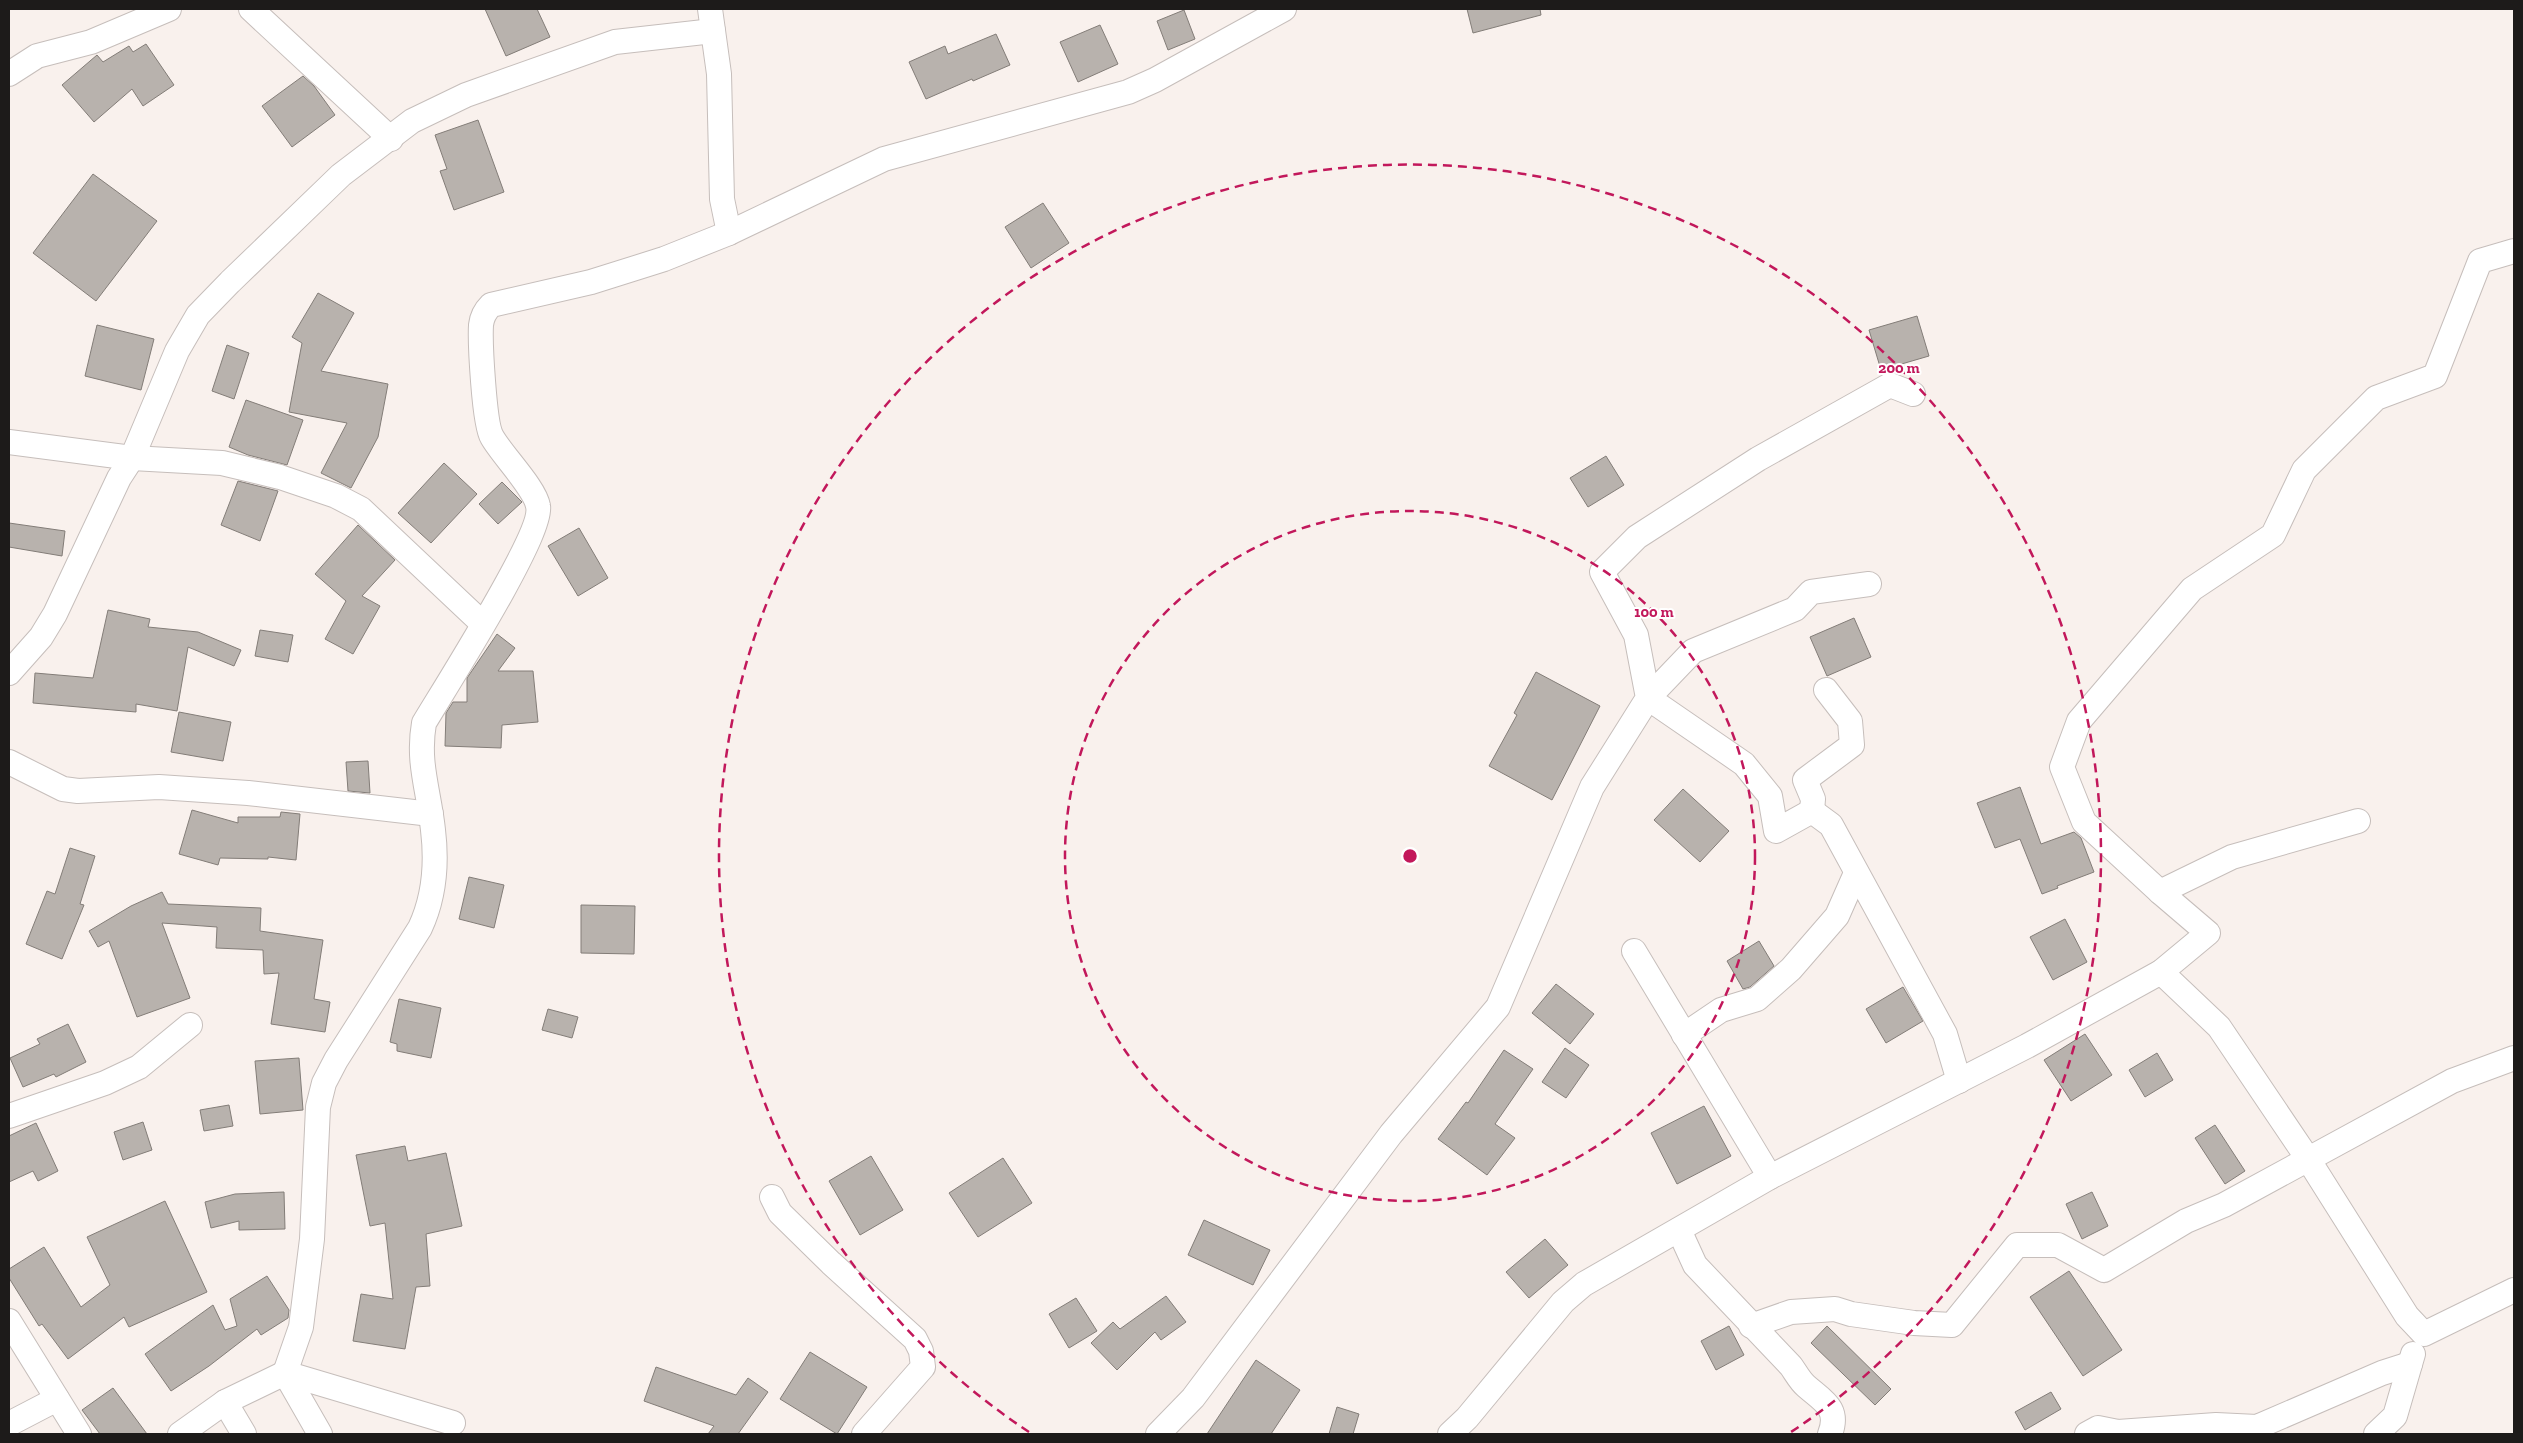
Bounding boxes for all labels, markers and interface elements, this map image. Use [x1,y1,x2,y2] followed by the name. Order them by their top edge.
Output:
[1878,359,1920,377] text: 200 m
[1634,603,1674,621] text: 100 m
[1401,847,1419,865] centre of rings

